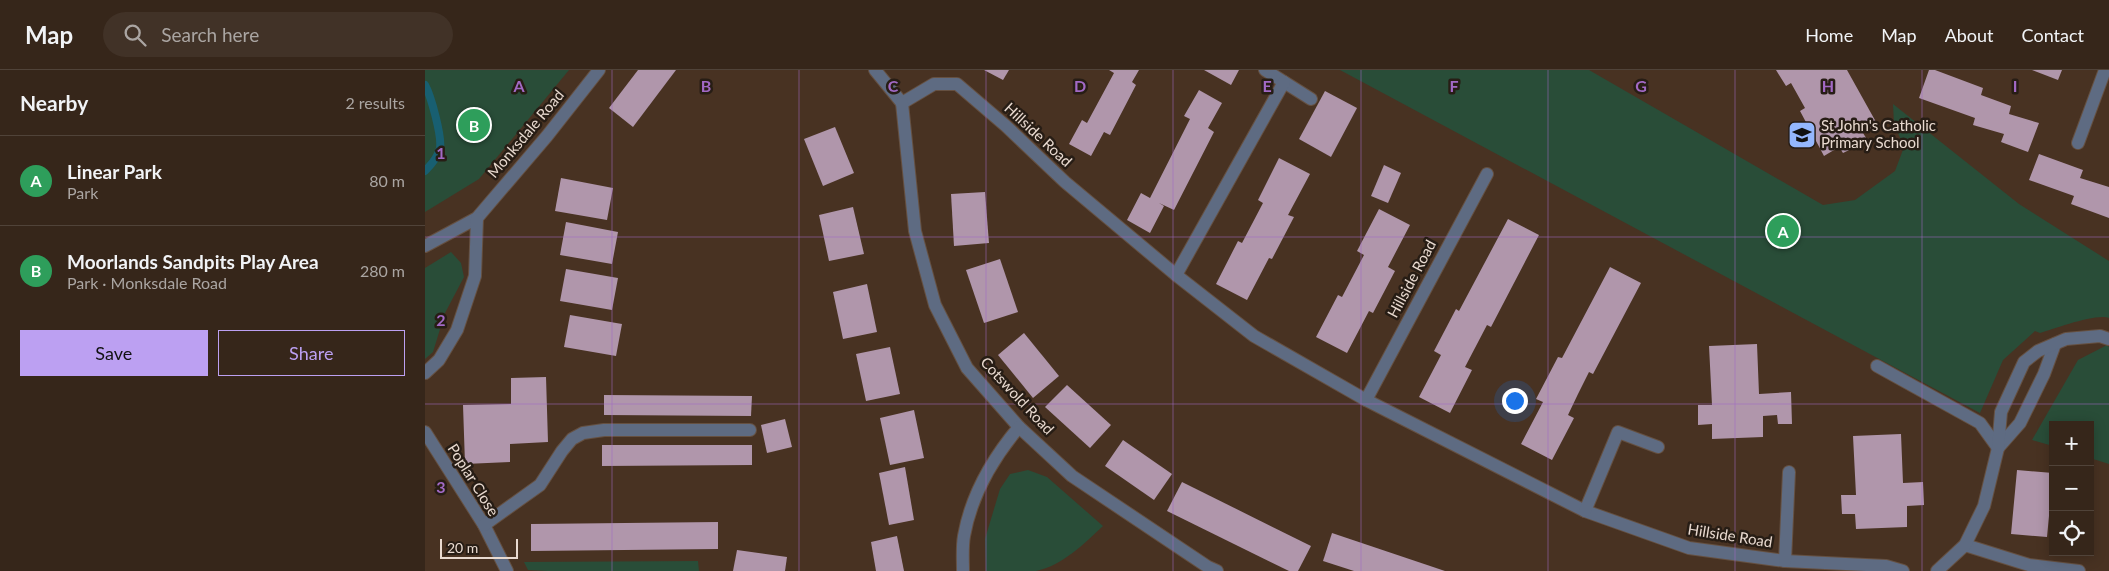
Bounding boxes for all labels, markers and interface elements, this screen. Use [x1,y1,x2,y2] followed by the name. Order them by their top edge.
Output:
[103,12,453,57] search box
[25,20,73,49] text: Map
[121,21,149,49] icon: search
[161,23,259,46] text: Search here
[1805,24,1853,46] text: Home
[1881,24,1917,46] text: Map
[1945,24,1994,46] text: About
[2022,24,2084,46] text: Contact
[512,76,525,95] text: A
[701,76,711,95] text: B
[888,76,899,95] text: C
[1074,76,1086,95] text: D
[1262,76,1272,95] text: E
[1449,76,1459,95] text: F
[1635,76,1647,95] text: G
[1822,76,1834,95] text: H
[2013,76,2017,95] text: I
[483,86,567,181] street label: Monksdale Road
[20,90,88,115] text: Nearby
[345,93,405,112] text: 2 results
[1001,99,1076,170] street label: Hillside Road
[458,106,490,144] pin: B
[1821,116,1936,151] place label: St John's Catholic Primary School
[1787,120,1817,150] school or university icon: St John's Catholic Primary School
[436,143,446,162] text: 1
[67,160,162,183] text: Linear Park
[30,171,42,190] text: A
[369,171,405,190] text: 80 m
[67,183,98,202] text: Park
[1767,212,1799,250] pin: A
[1383,237,1439,321] street label: Hillside Road
[67,250,319,273] text: Moorlands Sandpits Play Area
[31,261,41,280] text: B
[360,261,405,280] text: 280 m
[67,273,227,292] text: Park · Monksdale Road
[436,310,446,329] text: 2
[20,330,208,376] button: Save
[218,330,405,376] button: Share
[977,353,1058,438] street label: Cotswold Road
[1502,388,1528,414] your location
[2049,421,2094,556] map controls
[2049,421,2094,466] button: +
[444,440,503,519] street label: Poplar Close
[2049,466,2094,511] button: −
[436,477,446,496] text: 3
[2049,511,2094,556] button: locate
[1687,519,1774,551] street label: Hillside Road
[440,536,517,559] scale bar
[447,539,478,556] text: 20 m

